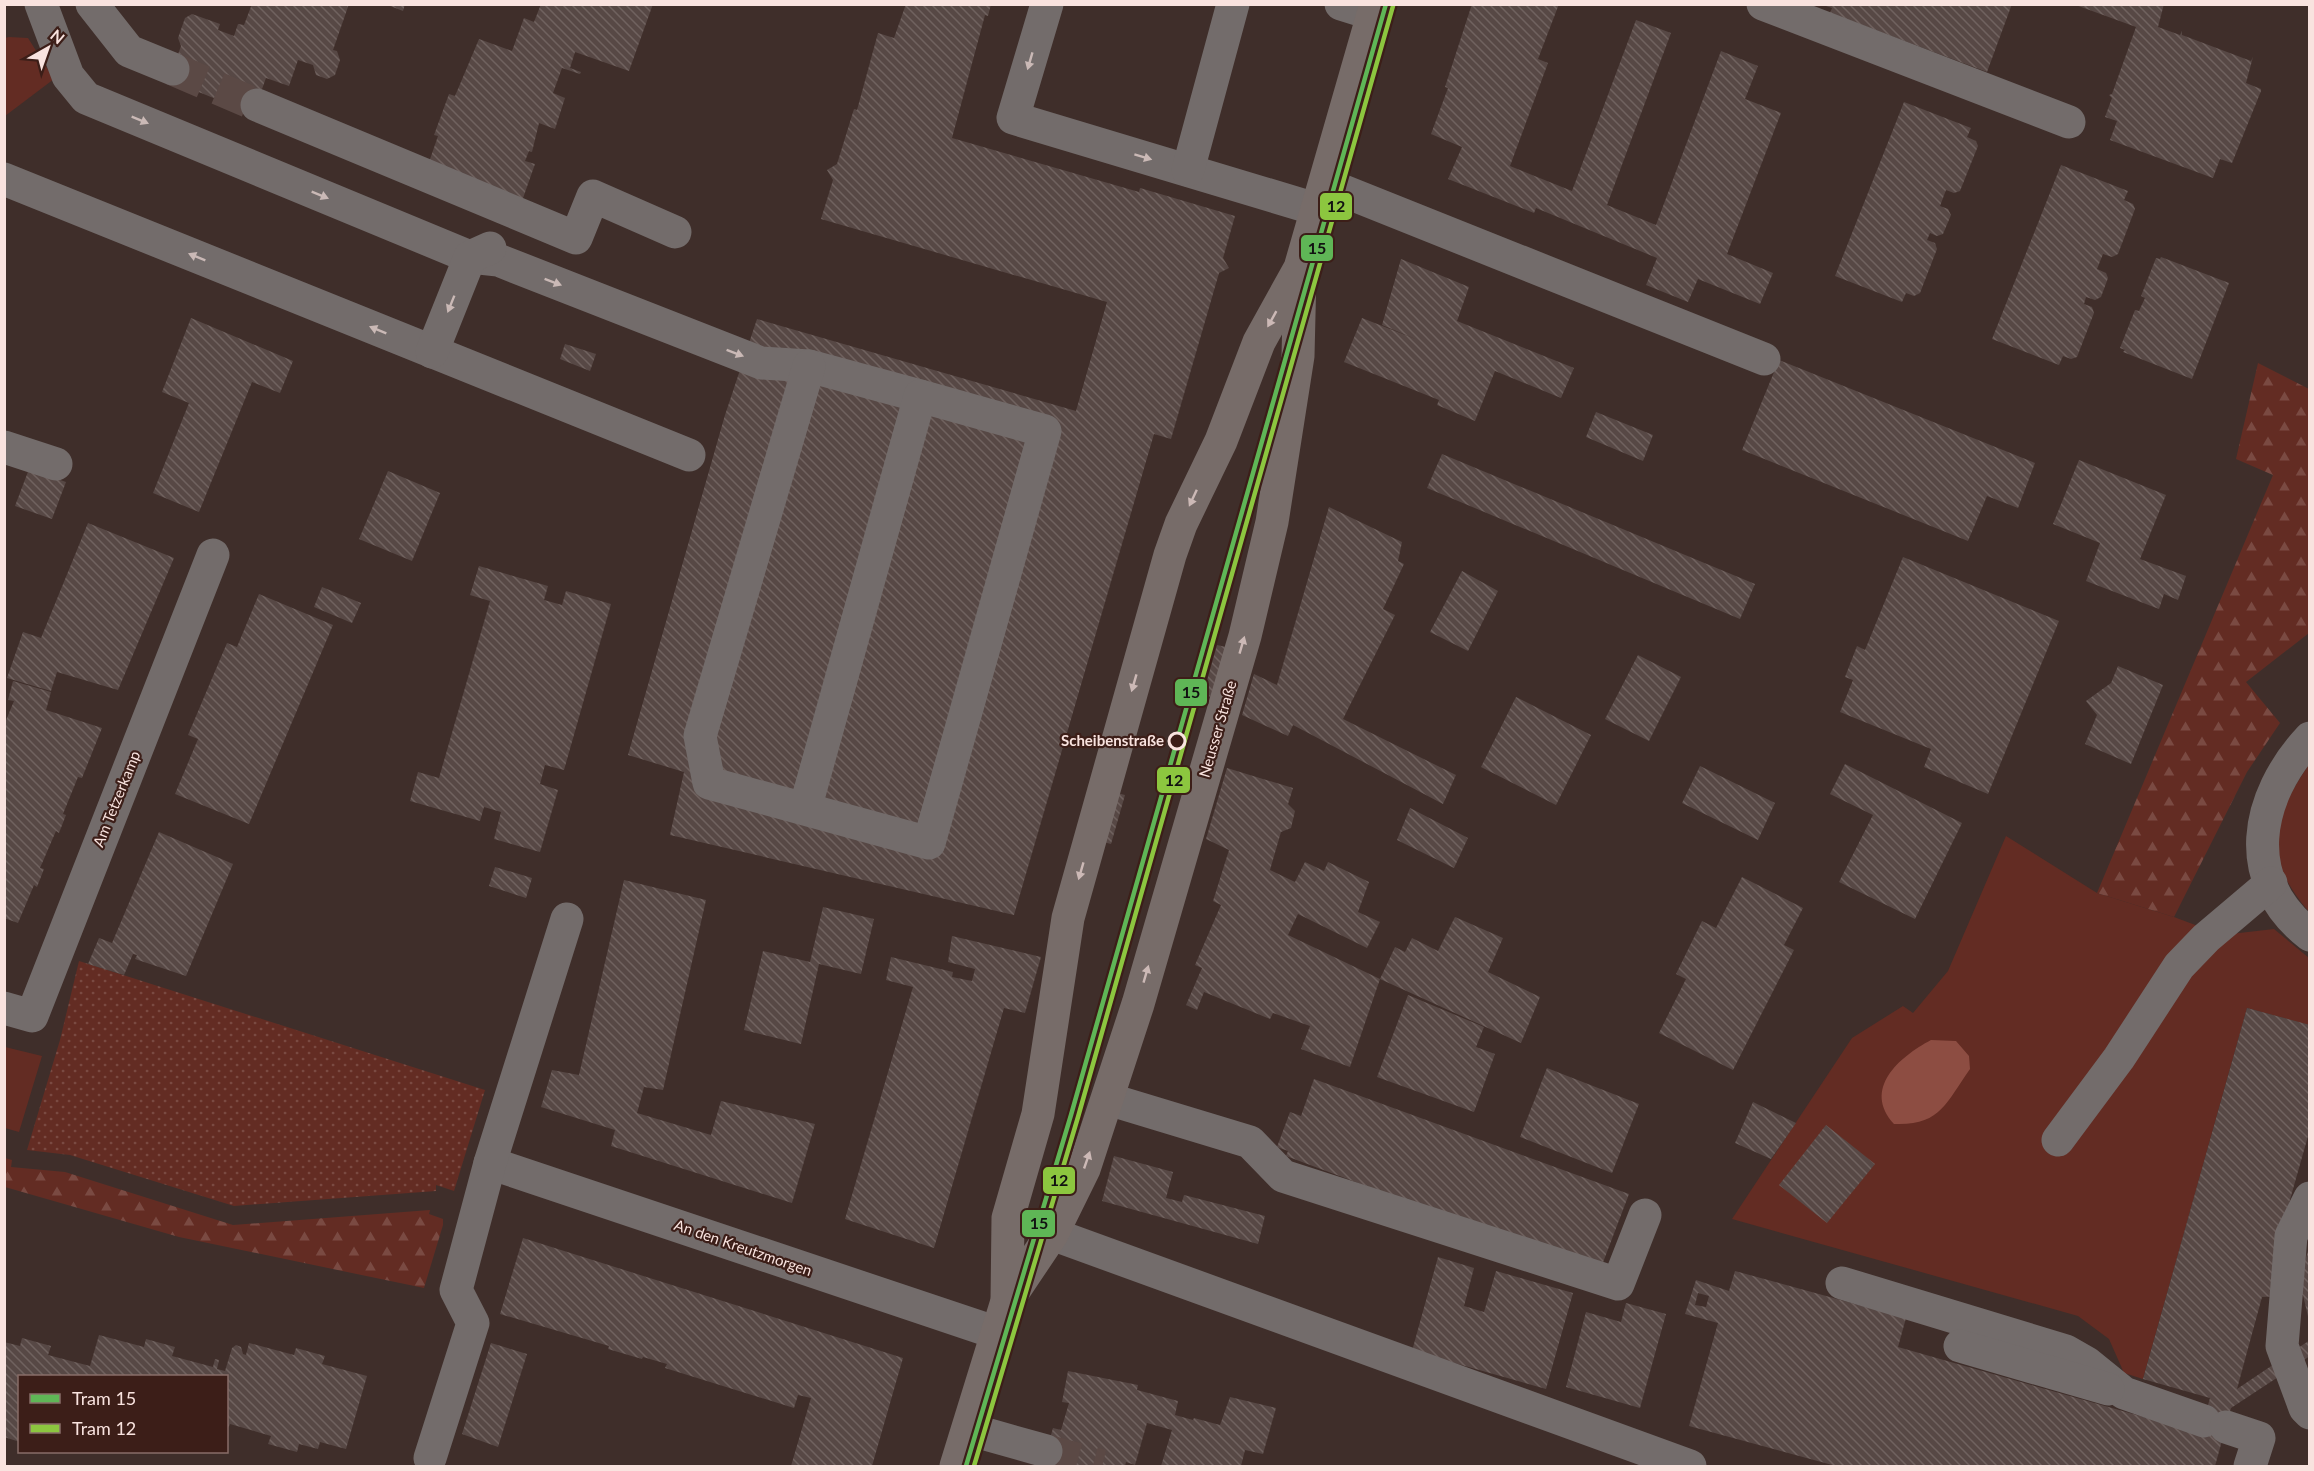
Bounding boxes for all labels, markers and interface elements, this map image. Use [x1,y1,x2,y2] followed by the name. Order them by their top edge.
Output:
[18,18,78,78] north arrow
[47,25,69,47] text: N
[1025,52,1034,70] one-way arrow
[132,115,150,125] one-way arrow
[1134,153,1152,162] one-way arrow
[312,190,330,200] one-way arrow
[1319,192,1353,221] line badge: 12
[1327,196,1345,215] text: 12
[1300,234,1334,262] line badge: 15
[1308,238,1326,257] text: 15
[188,252,206,261] one-way arrow
[544,278,562,287] one-way arrow
[446,296,456,314] one-way arrow
[1267,311,1277,328] one-way arrow
[369,325,387,334] one-way arrow
[726,348,744,358] one-way arrow
[1189,489,1198,506] one-way arrow
[1238,636,1247,654] one-way arrow
[1129,674,1138,692] one-way arrow
[1174,678,1208,707] line badge: 15
[1195,678,1239,779] street label: Neusser Straße
[1182,682,1200,701] text: 15
[1061,731,1164,749] place label: Scheibenstraße
[1168,732,1186,750] marker: Scheibenstraße
[89,748,144,849] street label: Am Tetzerkamp
[1156,766,1191,794] line badge: 12
[1165,770,1183,789] text: 12
[1076,862,1085,880] one-way arrow
[1142,965,1151,983] one-way arrow
[1083,1151,1093,1169] one-way arrow
[1042,1166,1076,1195] line badge: 12
[1050,1170,1068,1189] text: 12
[1021,1209,1056,1238] line badge: 15
[1030,1213,1048,1232] text: 15
[672,1215,815,1279] street label: An den Kreutzmorgen
[18,1375,228,1453] legend
[72,1387,136,1409] text: Tram 15
[72,1417,136,1439] text: Tram 12

